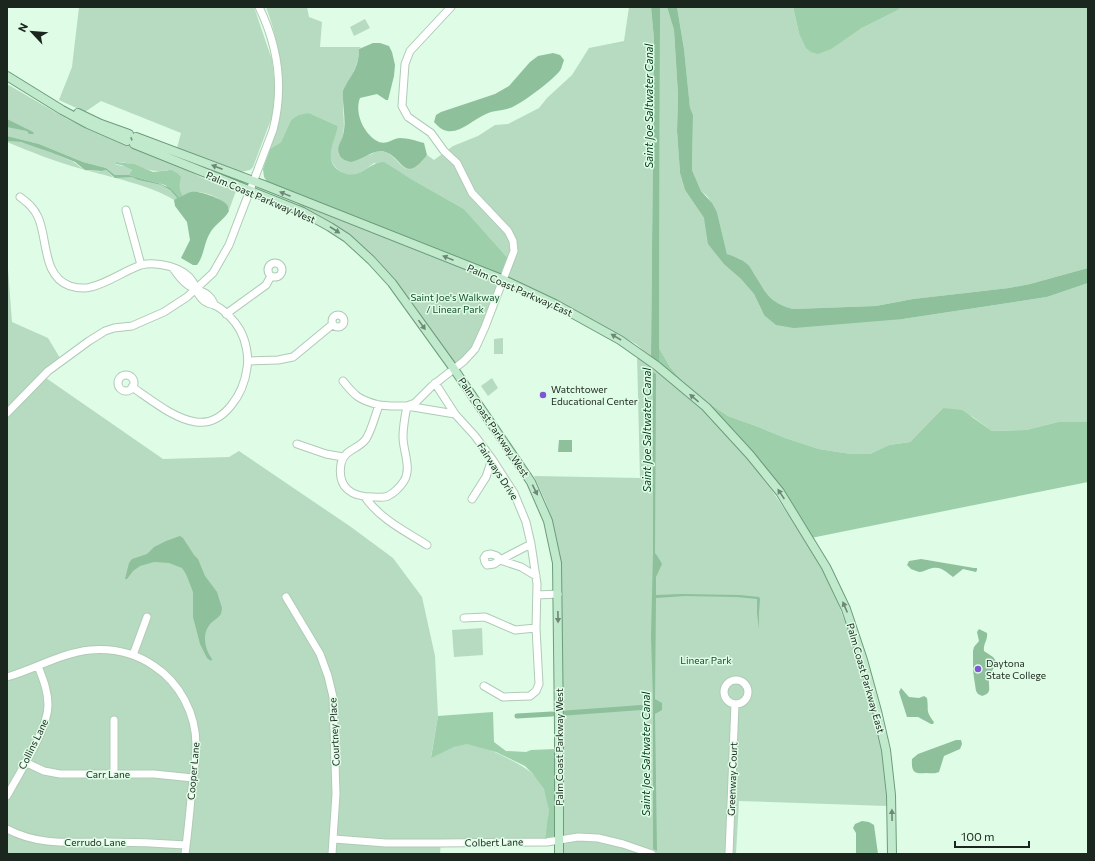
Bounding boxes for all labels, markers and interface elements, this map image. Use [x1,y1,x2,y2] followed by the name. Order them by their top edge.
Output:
[12,12,52,52] north arrow
[15,21,30,34] text: N
[642,44,656,168] water label: Saint Joe Saltwater Canal
[210,163,222,169] one-way arrow
[204,168,318,226] street label: Palm Coast Parkway West
[279,190,291,196] one-way arrow
[330,226,340,234] one-way arrow
[441,255,453,261] one-way arrow
[465,261,575,319] street label: Palm Coast Parkway East
[410,291,500,315] park label: Saint Joe's Walkway / Linear Park
[418,320,426,331] one-way arrow
[610,334,622,341] one-way arrow
[640,368,654,492] water label: Saint Joe Saltwater Canal
[456,375,532,479] street label: Palm Coast Parkway West
[551,383,638,407] place label: Watchtower Educational Center
[538,390,548,400] marker: Watchtower Educational Center
[689,393,700,402] one-way arrow
[475,440,521,502] street label: Fairways Drive
[532,484,538,496] one-way arrow
[777,489,785,500] one-way arrow
[841,601,847,613] one-way arrow
[555,611,561,624] one-way arrow
[845,622,887,734] street label: Palm Coast Parkway East
[680,654,732,666] park label: Linear Park
[986,657,1046,681] place label: Daytona State College
[973,664,983,674] marker: Daytona State College
[553,688,565,806] street label: Palm Coast Parkway West
[639,692,653,816] water label: Saint Joe Saltwater Canal
[326,697,342,767] street label: Courtney Place
[16,717,50,771] street label: Collins Lane
[185,742,201,800] street label: Cooper Lane
[725,742,739,816] street label: Greenway Court
[86,768,130,780] street label: Carr Lane
[889,808,895,821] one-way arrow
[955,823,1029,849] scale bar
[961,829,995,843] text: 100 m
[465,835,523,849] street label: Colbert Lane
[64,836,126,848] street label: Cerrudo Lane

